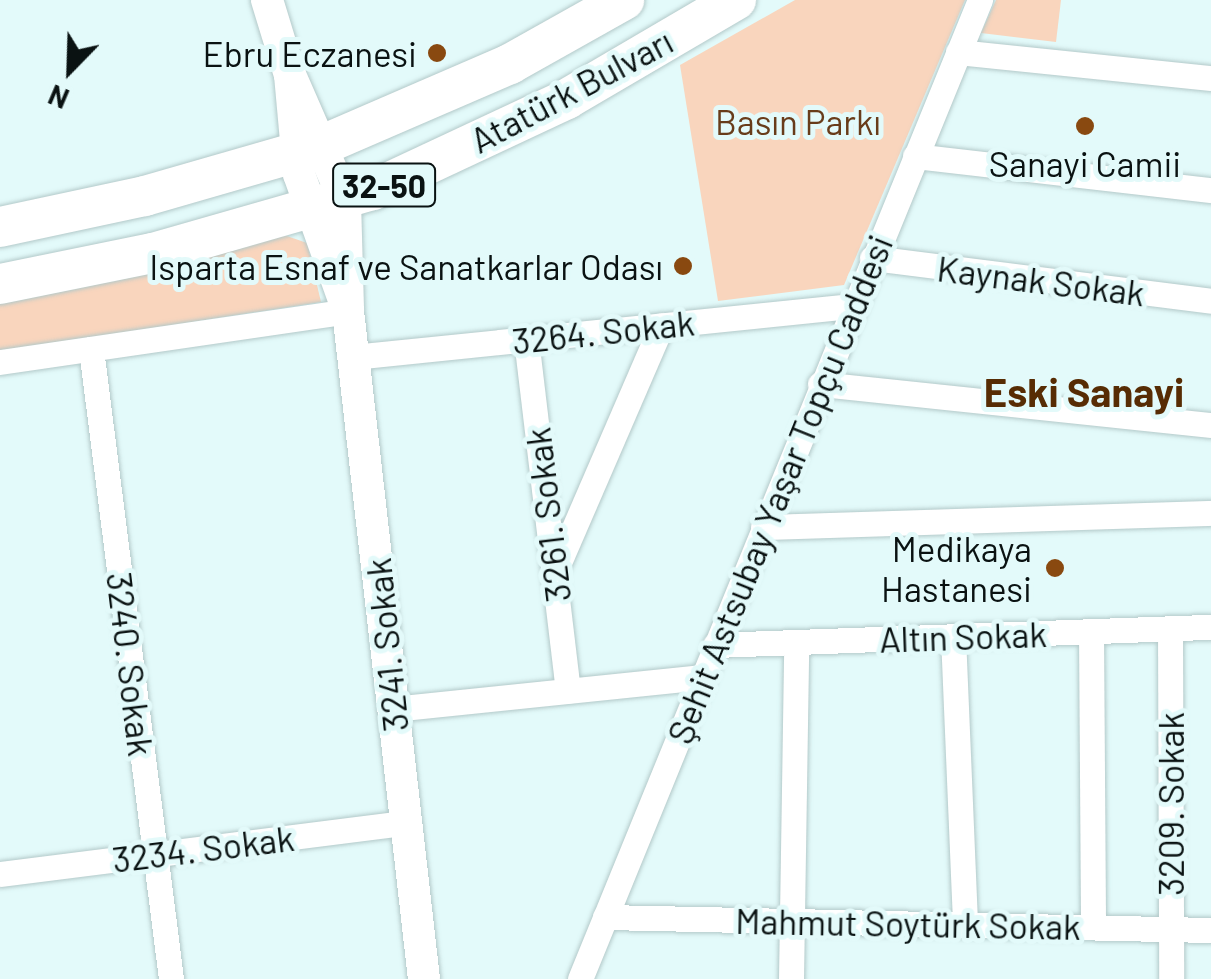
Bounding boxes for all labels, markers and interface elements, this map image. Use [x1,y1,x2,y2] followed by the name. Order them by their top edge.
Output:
[463,19,679,161] street label: Atatürk Bulvarı
[20,20,120,120] north arrow
[203,32,417,74] place label: Ebru Eczanesi
[426,42,448,64] marker: Ebru Eczanesi
[43,78,73,117] text: N
[715,100,881,142] park label: Basın Parkı
[1074,115,1096,137] marker: Sanayi Camii
[989,142,1181,184] place label: Sanayi Camii
[332,158,436,212] road number: 32-50
[658,229,900,749] street label: Şehit Astsubay Yaşar Topçu Caddesi
[149,245,663,287] place label: Isparta Esnaf ve Sanatkarlar Odası
[935,246,1147,314] street label: Kaynak Sokak
[672,255,694,277] marker: Isparta Esnaf ve Sanatkarlar Odası
[510,301,696,361] street label: 3264. Sokak
[984,367,1184,415] district label: Eski Sanayi
[515,425,579,605] street label: 3261. Sokak
[881,527,1032,609] place label: Medikaya Hastanesi
[1042,555,1068,581] marker: Medikaya Hastanesi
[356,556,416,734] street label: 3241. Sokak
[99,570,163,758] street label: 3240. Sokak
[879,612,1047,660] street label: Altın Sokak
[1149,712,1191,896] street label: 3209. Sokak
[110,816,296,880] street label: 3234. Sokak
[735,899,1081,947] street label: Mahmut Soytürk Sokak

